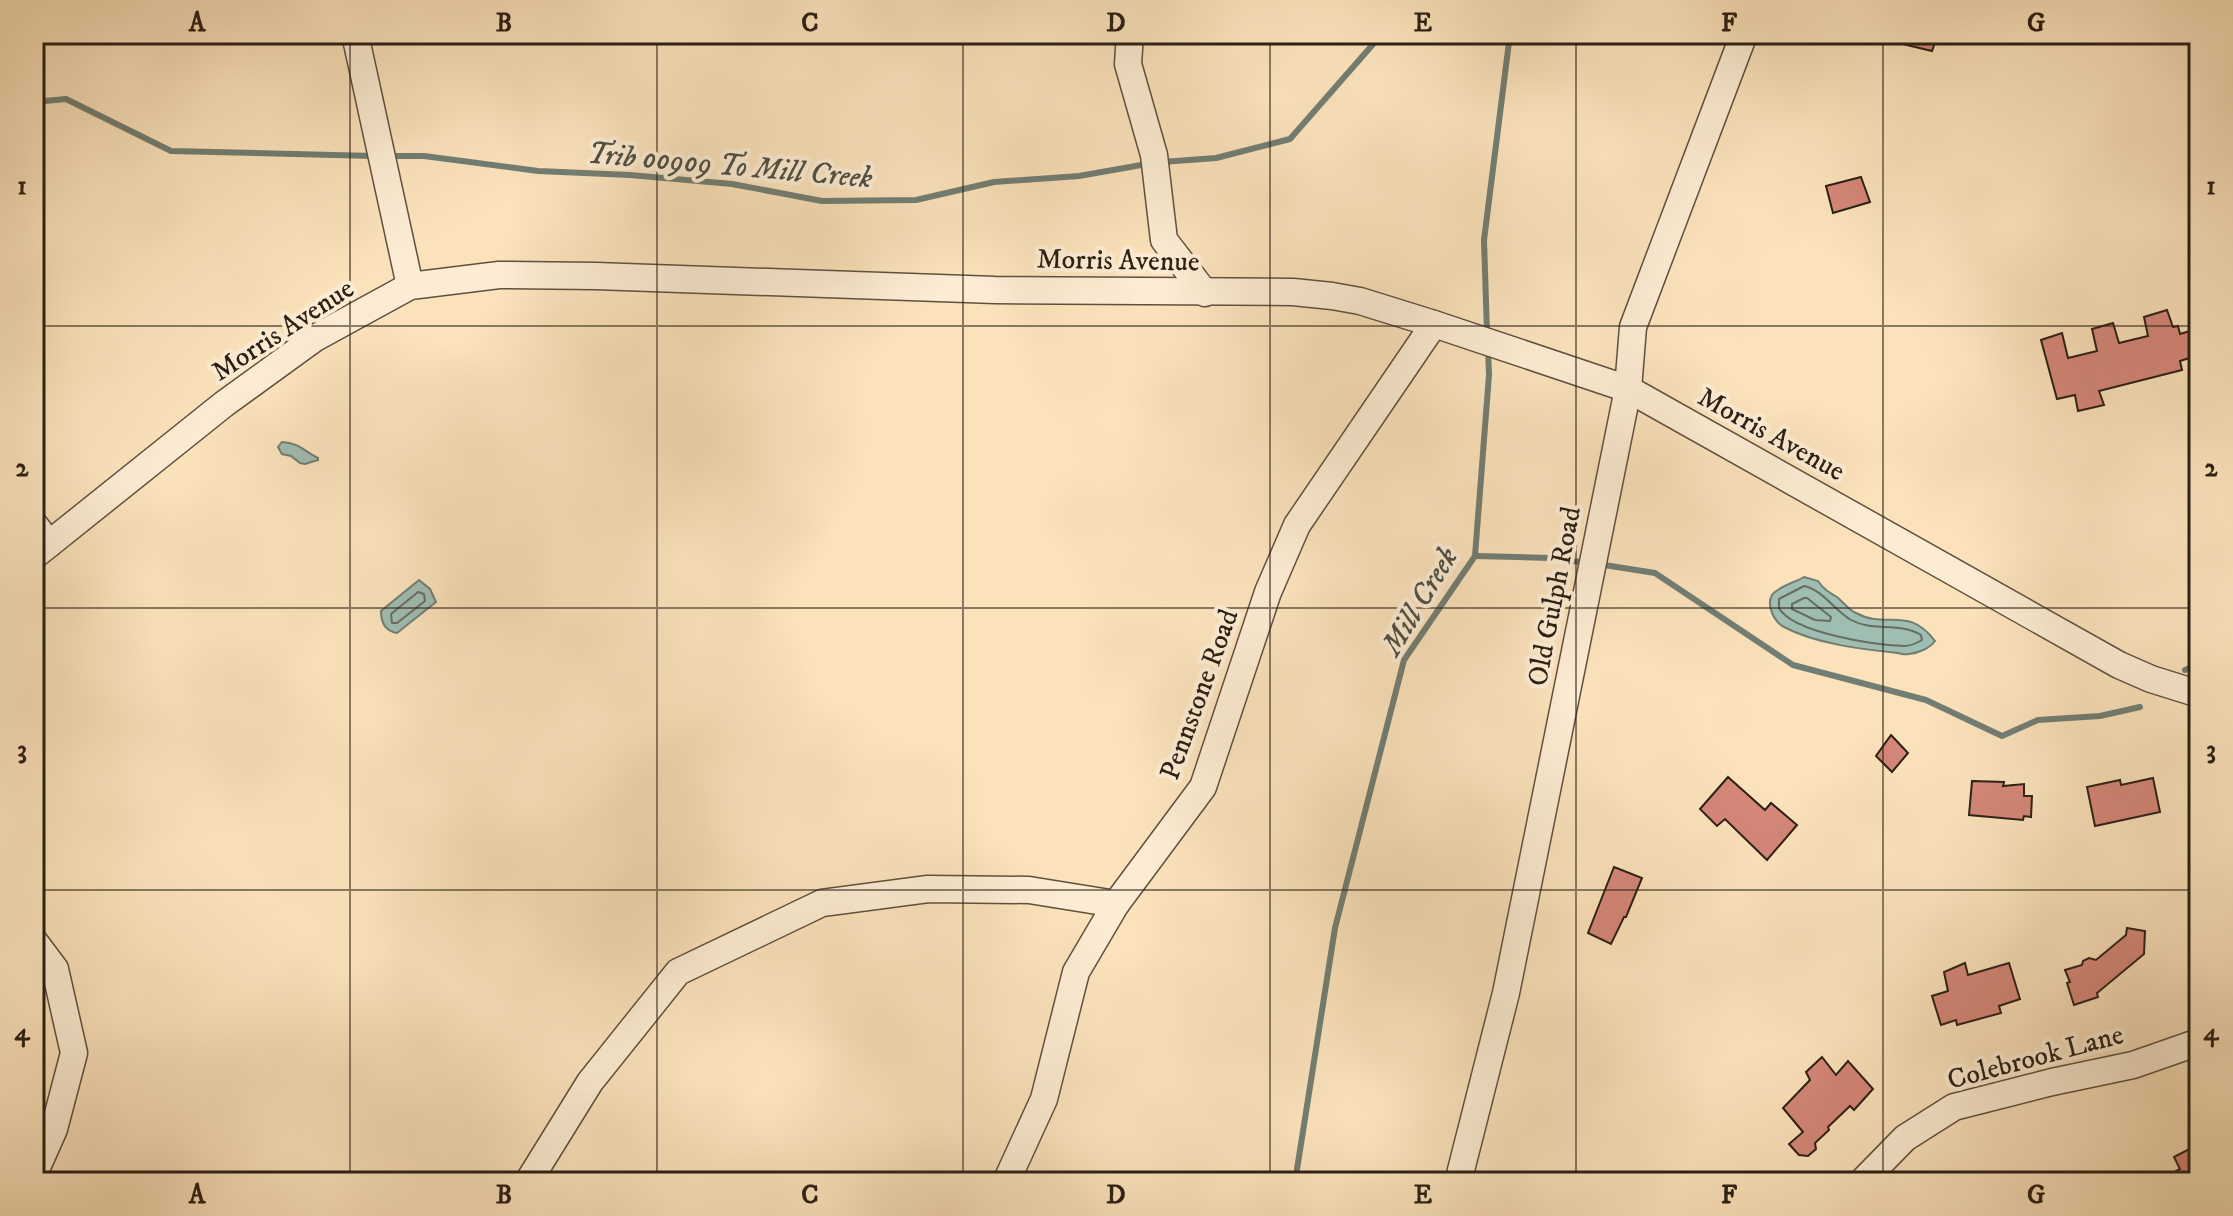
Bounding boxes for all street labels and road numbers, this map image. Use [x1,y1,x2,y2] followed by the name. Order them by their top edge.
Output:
[1036,242,1200,279] street label: Morris Avenue
[205,271,361,389] street label: Morris Avenue
[1692,380,1851,489] street label: Morris Avenue
[1520,504,1589,689] street label: Old Gulph Road
[1152,605,1246,784] street label: Pennstone Road
[1944,1017,2127,1098] street label: Colebrook Lane

